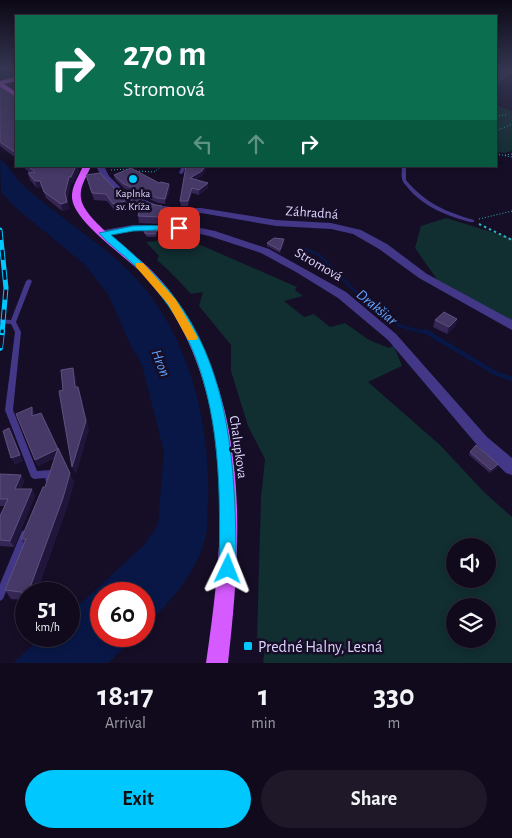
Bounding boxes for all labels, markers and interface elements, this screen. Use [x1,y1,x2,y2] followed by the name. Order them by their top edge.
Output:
[40,35,105,100] icon: right
[123,37,206,72] text: 270 m
[123,78,205,100] text: Stromová
[189,130,217,158] icon: left
[242,130,270,158] icon: ahead
[295,130,323,158] icon: right
[127,173,139,185] marker: Kaplnka sv. Kríža
[116,188,150,212] place label: Kaplnka sv. Kríža
[285,204,339,222] street label: Záhradná
[158,207,200,249] pin
[165,214,193,242] icon: arrive
[292,246,345,284] street label: Stromová
[354,287,401,329] water label: Drakšiar
[148,348,173,379] water label: Hron
[227,415,249,480] street label: Chalupkova
[446,538,496,648] map controls
[446,538,496,588] button: sound
[201,542,253,594] position arrow
[90,582,155,647] speed limit sign: 60
[38,596,57,621] text: 51
[446,598,496,648] button: layers
[35,621,60,633] text: km/h
[258,639,383,656] place label: Predné Halny, Lesná
[242,640,254,652] marker: Predné Halny, Lesná
[97,681,154,711] text: 18:17
[258,681,269,711] text: 1
[373,681,415,711] text: 330
[105,715,146,731] text: Arrival
[251,715,276,731] text: min
[388,715,400,731] text: m
[25,770,251,828] button: Exit
[261,770,487,828] button: Share

